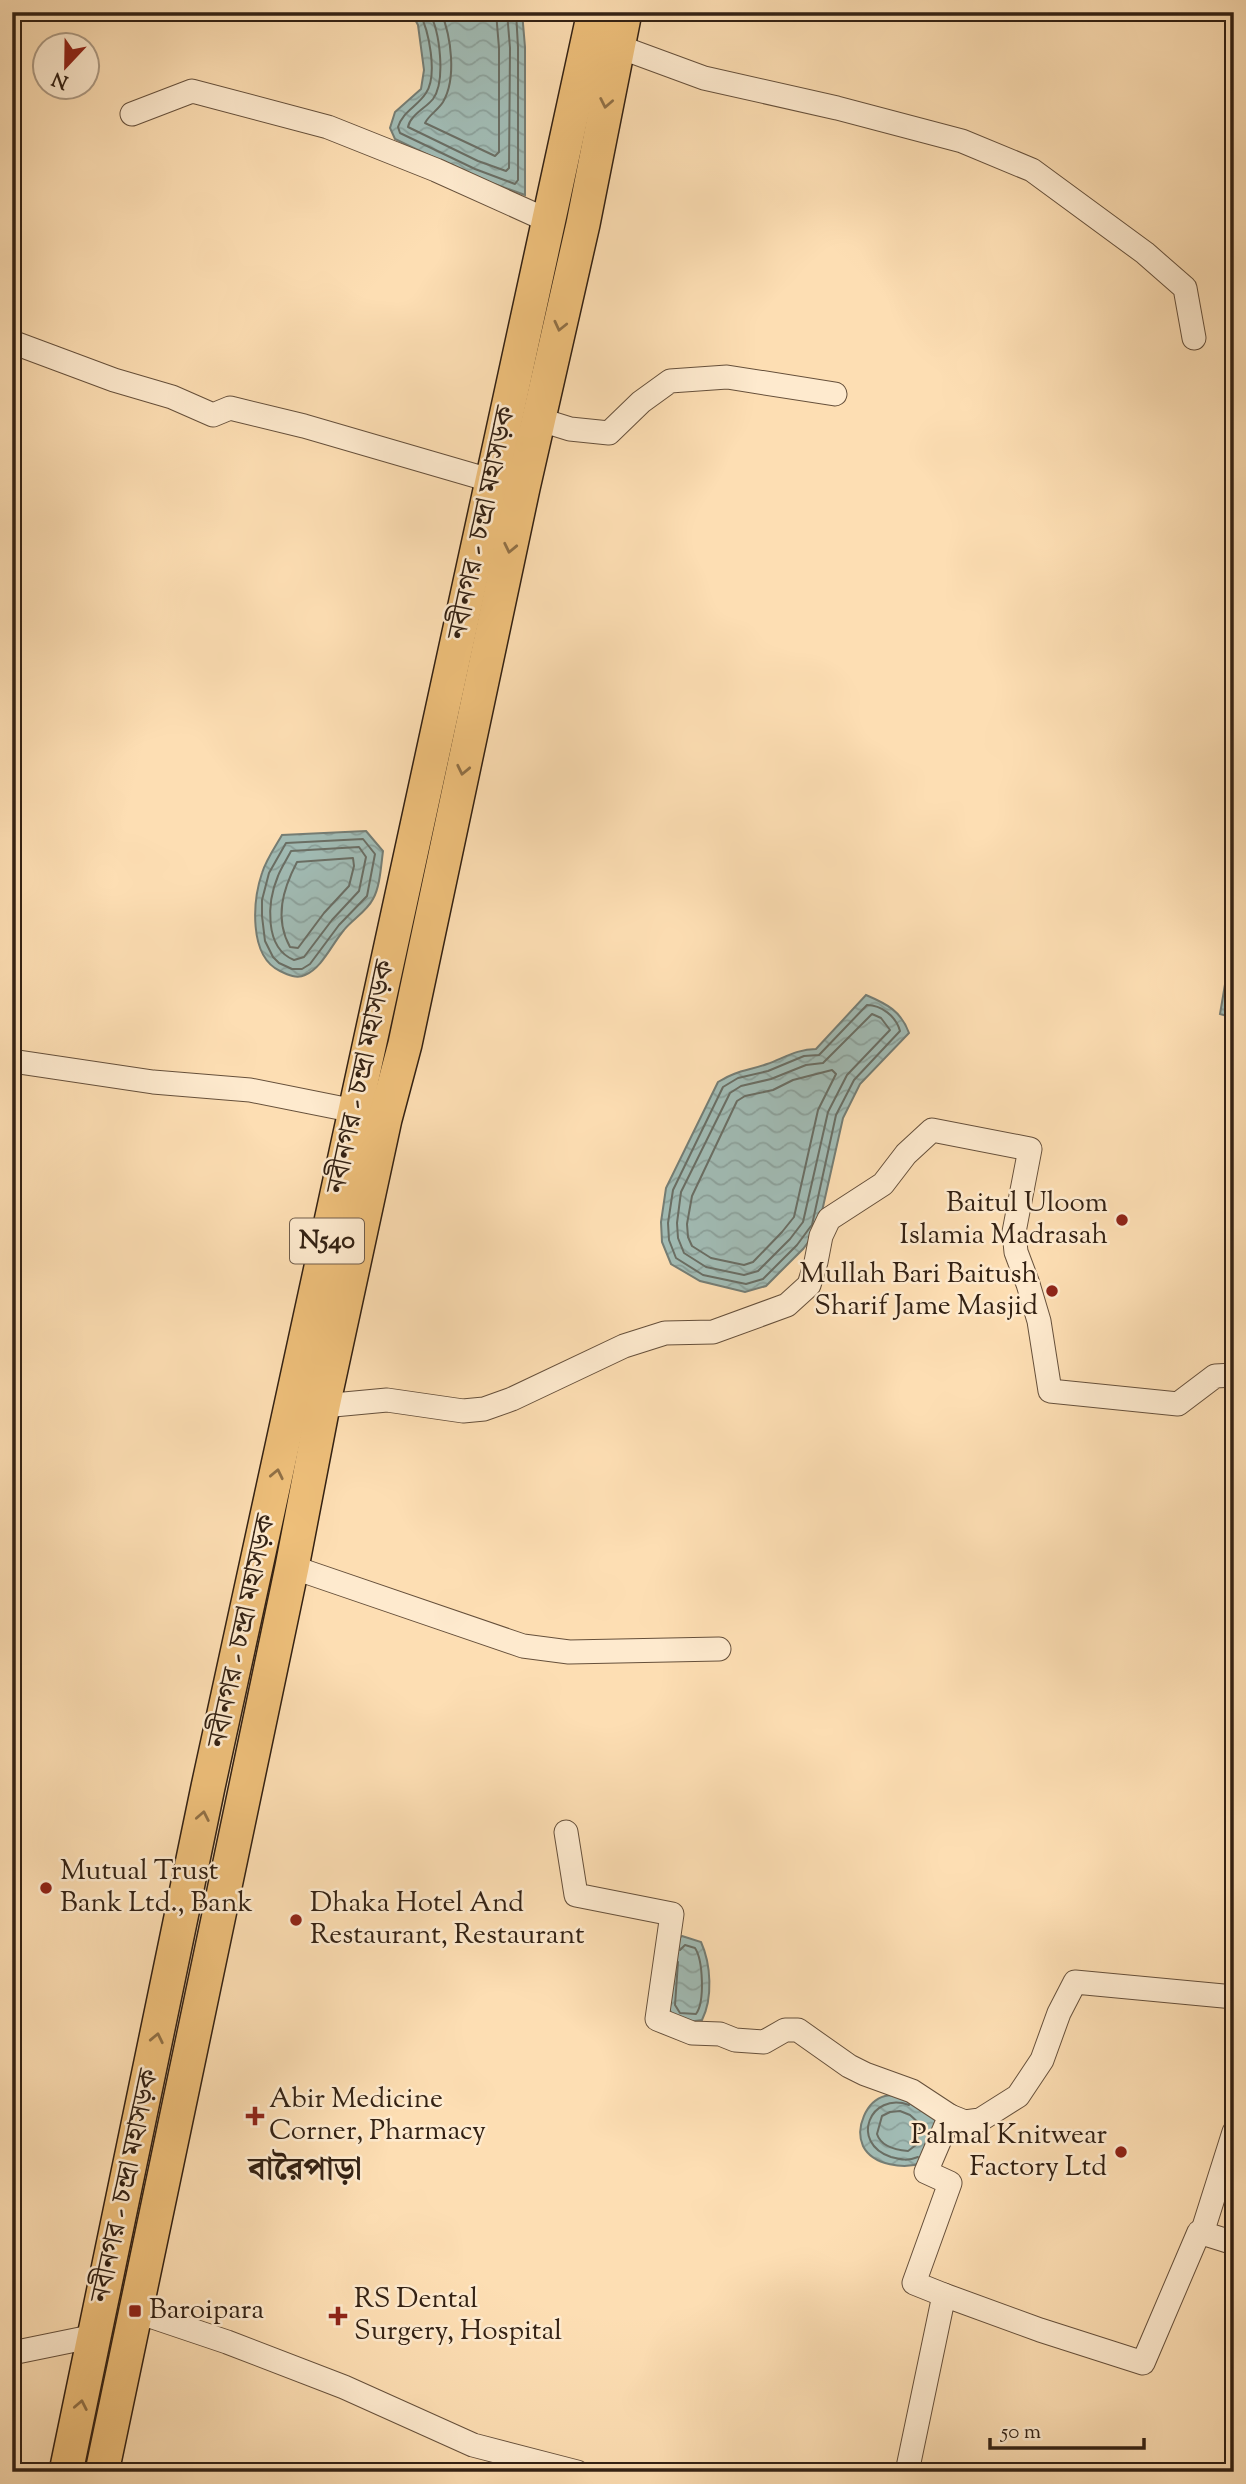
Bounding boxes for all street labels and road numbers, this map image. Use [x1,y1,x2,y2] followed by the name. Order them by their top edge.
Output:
[439,401,528,644] street label: নবীনগর - চন্দ্রা মহাসড়ক
[318,955,407,1198] street label: নবীনগর - চন্দ্রা মহাসড়ক
[290,1218,364,1264] road number: N540
[199,1509,288,1752] street label: নবীনগর - চন্দ্রা মহাসড়ক
[82,2064,171,2307] street label: নবীনগর - চন্দ্রা মহাসড়ক

